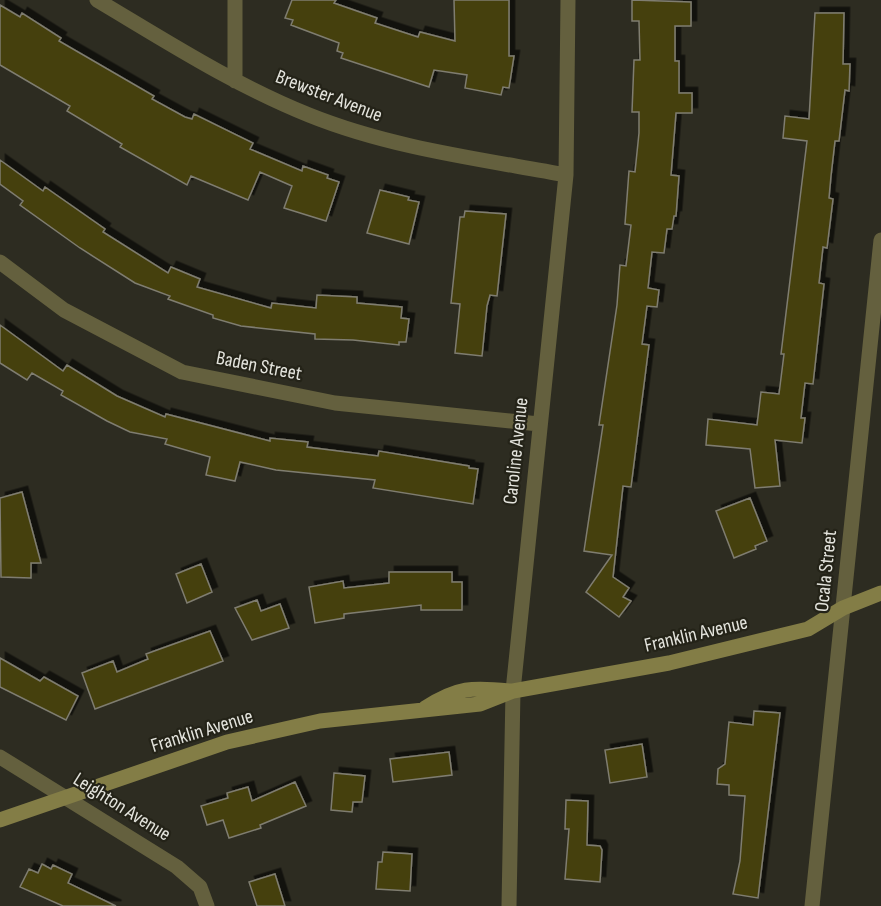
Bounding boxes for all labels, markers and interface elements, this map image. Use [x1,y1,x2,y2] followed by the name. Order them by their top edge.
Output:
[272,65,386,127] street label: Brewster Avenue
[214,346,304,386] street label: Baden Street
[498,396,534,506] street label: Caroline Avenue
[810,529,842,613] street label: Ocala Street
[642,610,750,658] street label: Franklin Avenue
[148,704,256,758] street label: Franklin Avenue
[69,768,175,846] street label: Leighton Avenue

